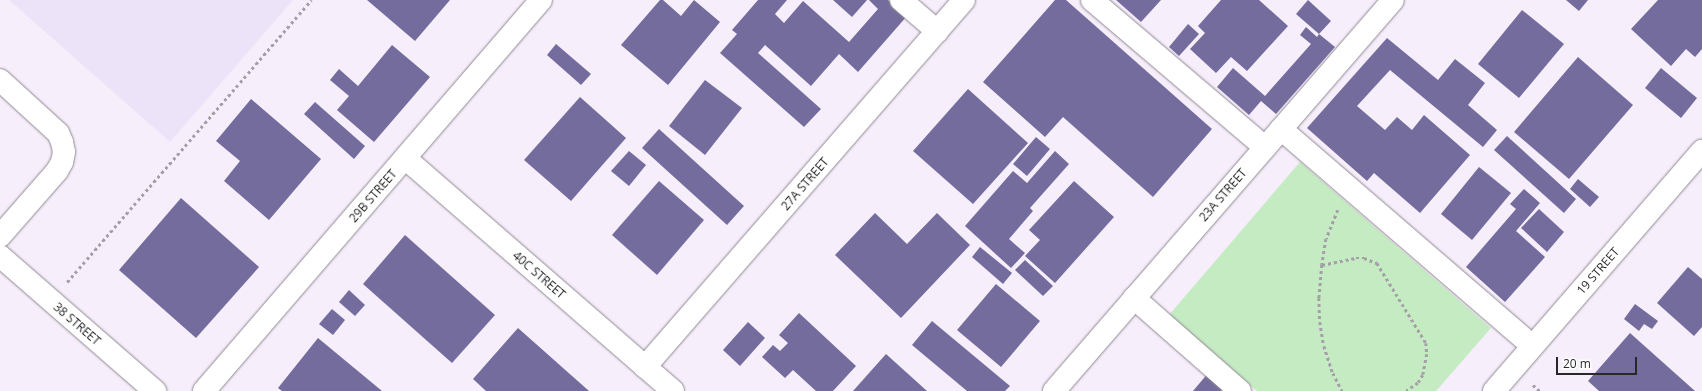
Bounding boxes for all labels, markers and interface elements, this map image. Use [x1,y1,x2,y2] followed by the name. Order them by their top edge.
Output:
[778,155,832,213] street label: 27A STREET
[1196,166,1250,224] street label: 23A STREET
[346,167,400,225] street label: 29B STREET
[1574,245,1622,297] street label: 19 STREET
[510,248,568,302] street label: 40C STREET
[51,300,103,348] street label: 38 STREET
[1558,349,1639,375] scale bar
[1563,355,1591,372] text: 20 m

